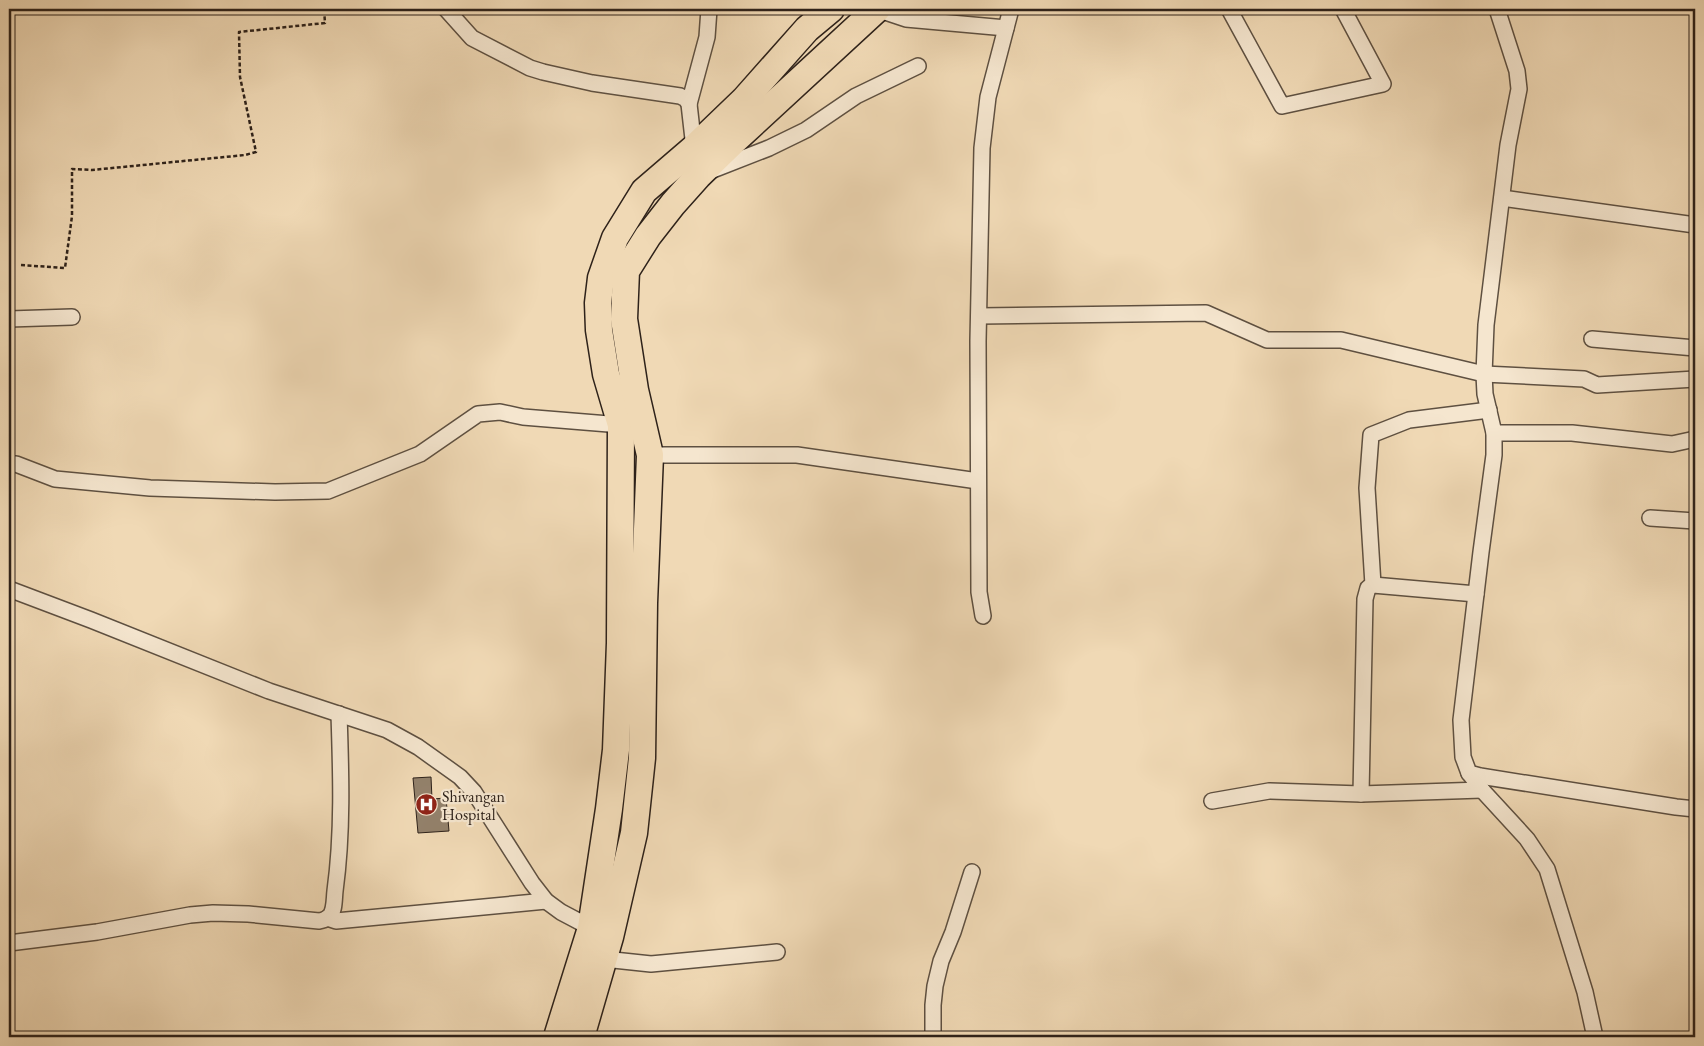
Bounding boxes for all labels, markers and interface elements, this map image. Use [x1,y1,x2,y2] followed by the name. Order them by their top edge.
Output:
[442,786,506,825] place label: Shivangan Hospital
[414,793,438,817] hospital icon: Shivangan Hospital

